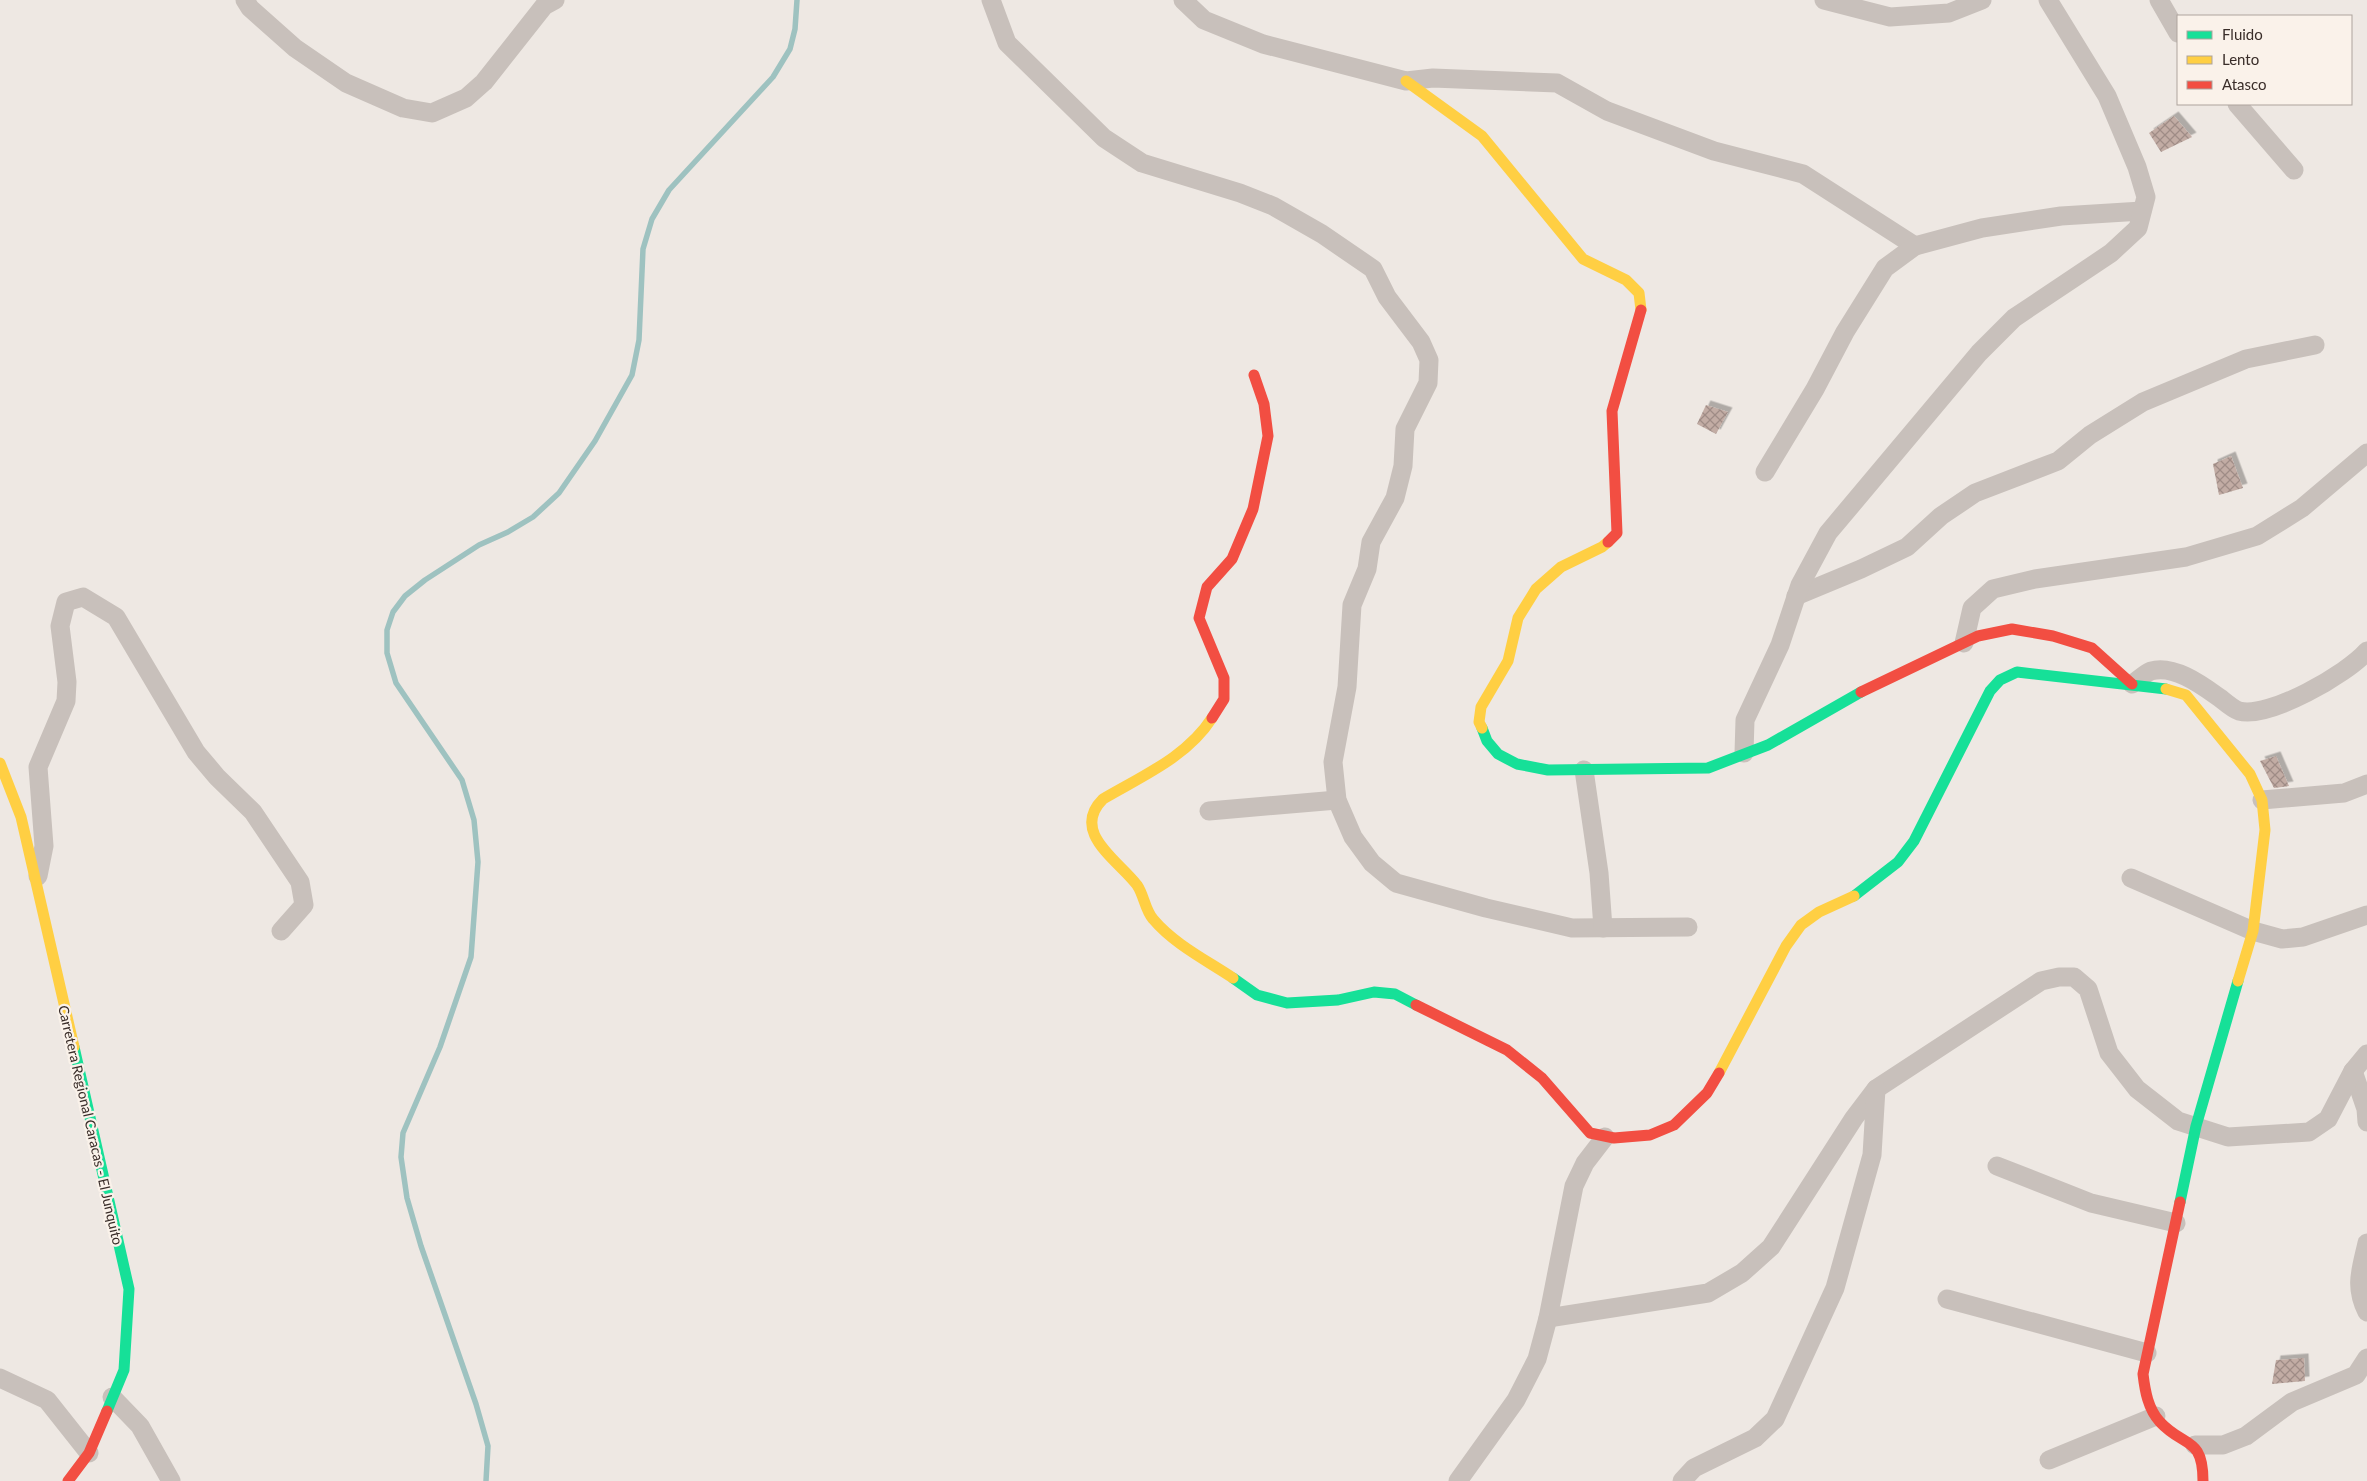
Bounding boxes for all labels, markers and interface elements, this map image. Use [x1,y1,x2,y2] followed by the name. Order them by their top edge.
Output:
[2177,15,2352,105] legend
[2222,25,2263,43] text: Fluido
[2222,50,2259,68] text: Lento
[2222,75,2267,93] text: Atasco
[55,1003,127,1247] street label: Carretera Regional Caracas - El Junquito

